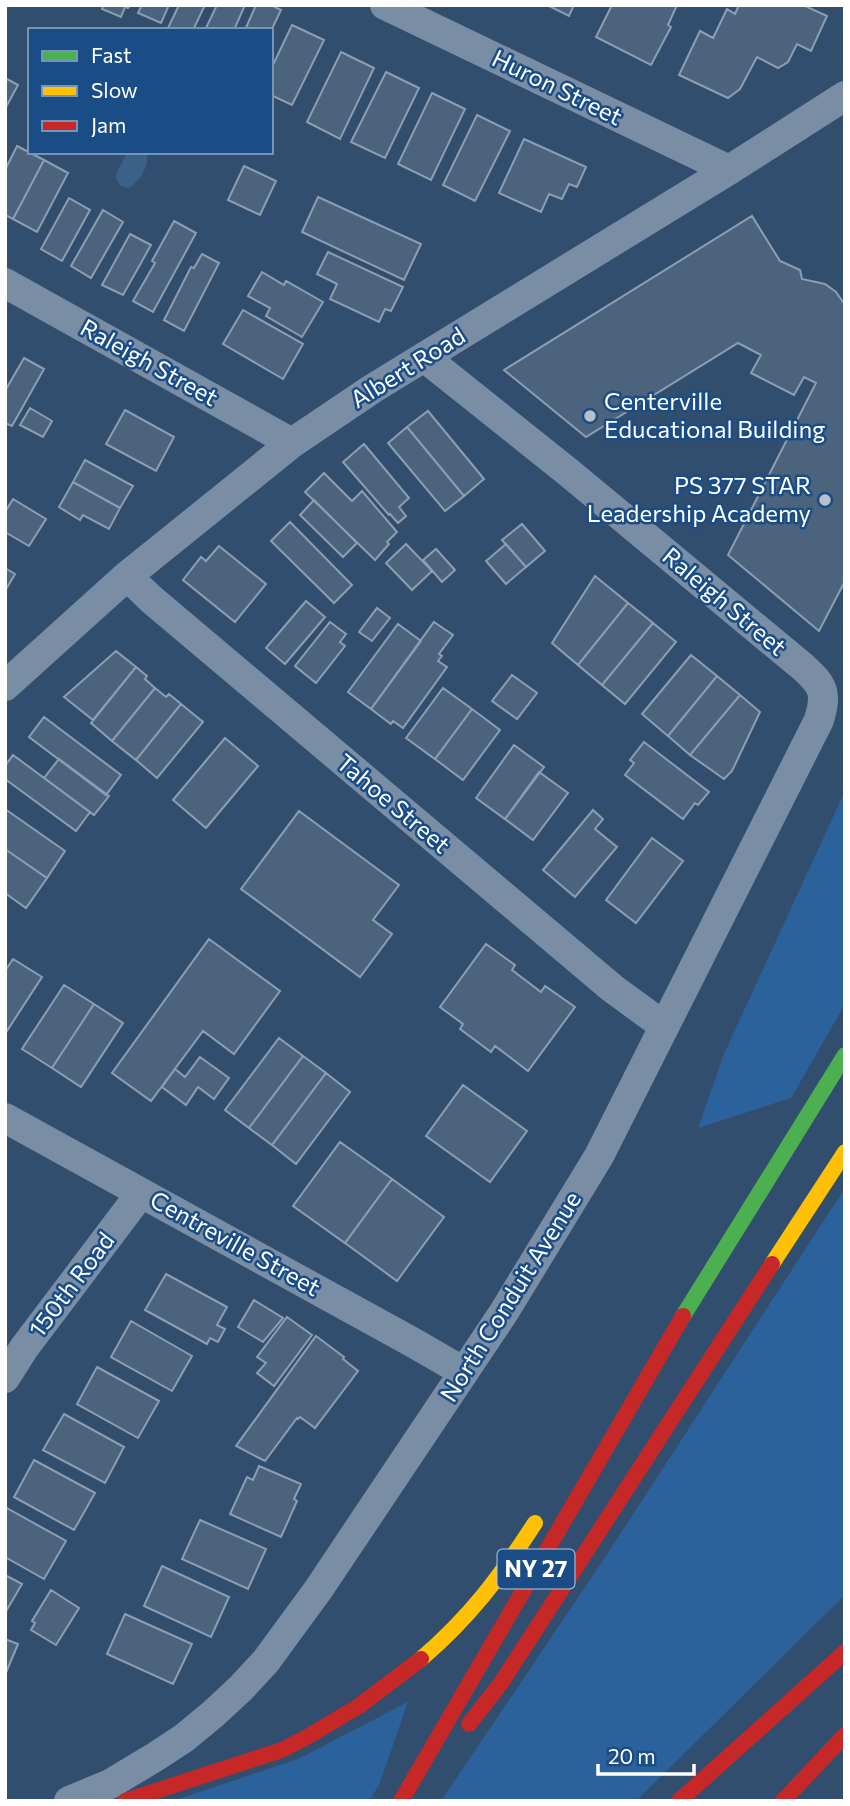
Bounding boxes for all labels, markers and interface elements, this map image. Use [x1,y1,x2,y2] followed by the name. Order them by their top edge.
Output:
[28,28,273,154] legend
[91,42,132,67] text: Fast
[488,43,628,131] street label: Huron Street
[91,77,138,102] text: Slow
[91,112,126,137] text: Jam
[76,312,224,411] street label: Raleigh Street
[345,320,470,413] street label: Albert Road
[604,386,825,443] place label: Centerville Educational Building
[582,408,598,424] marker: Centerville Educational Building
[587,470,811,527] place label: PS 377 STAR Leadership Academy
[817,492,833,508] marker: PS 377 STAR Leadership Academy
[657,541,793,661] street label: Raleigh Street
[331,747,457,859] street label: Tahoe Street
[146,1184,326,1301] street label: Centreville Street
[433,1186,586,1407] street label: North Conduit Avenue
[22,1226,120,1342] street label: 150th Road
[498,1550,574,1588] road number: NY 27
[598,1732,694,1776] scale bar
[608,1743,656,1768] text: 20 m

